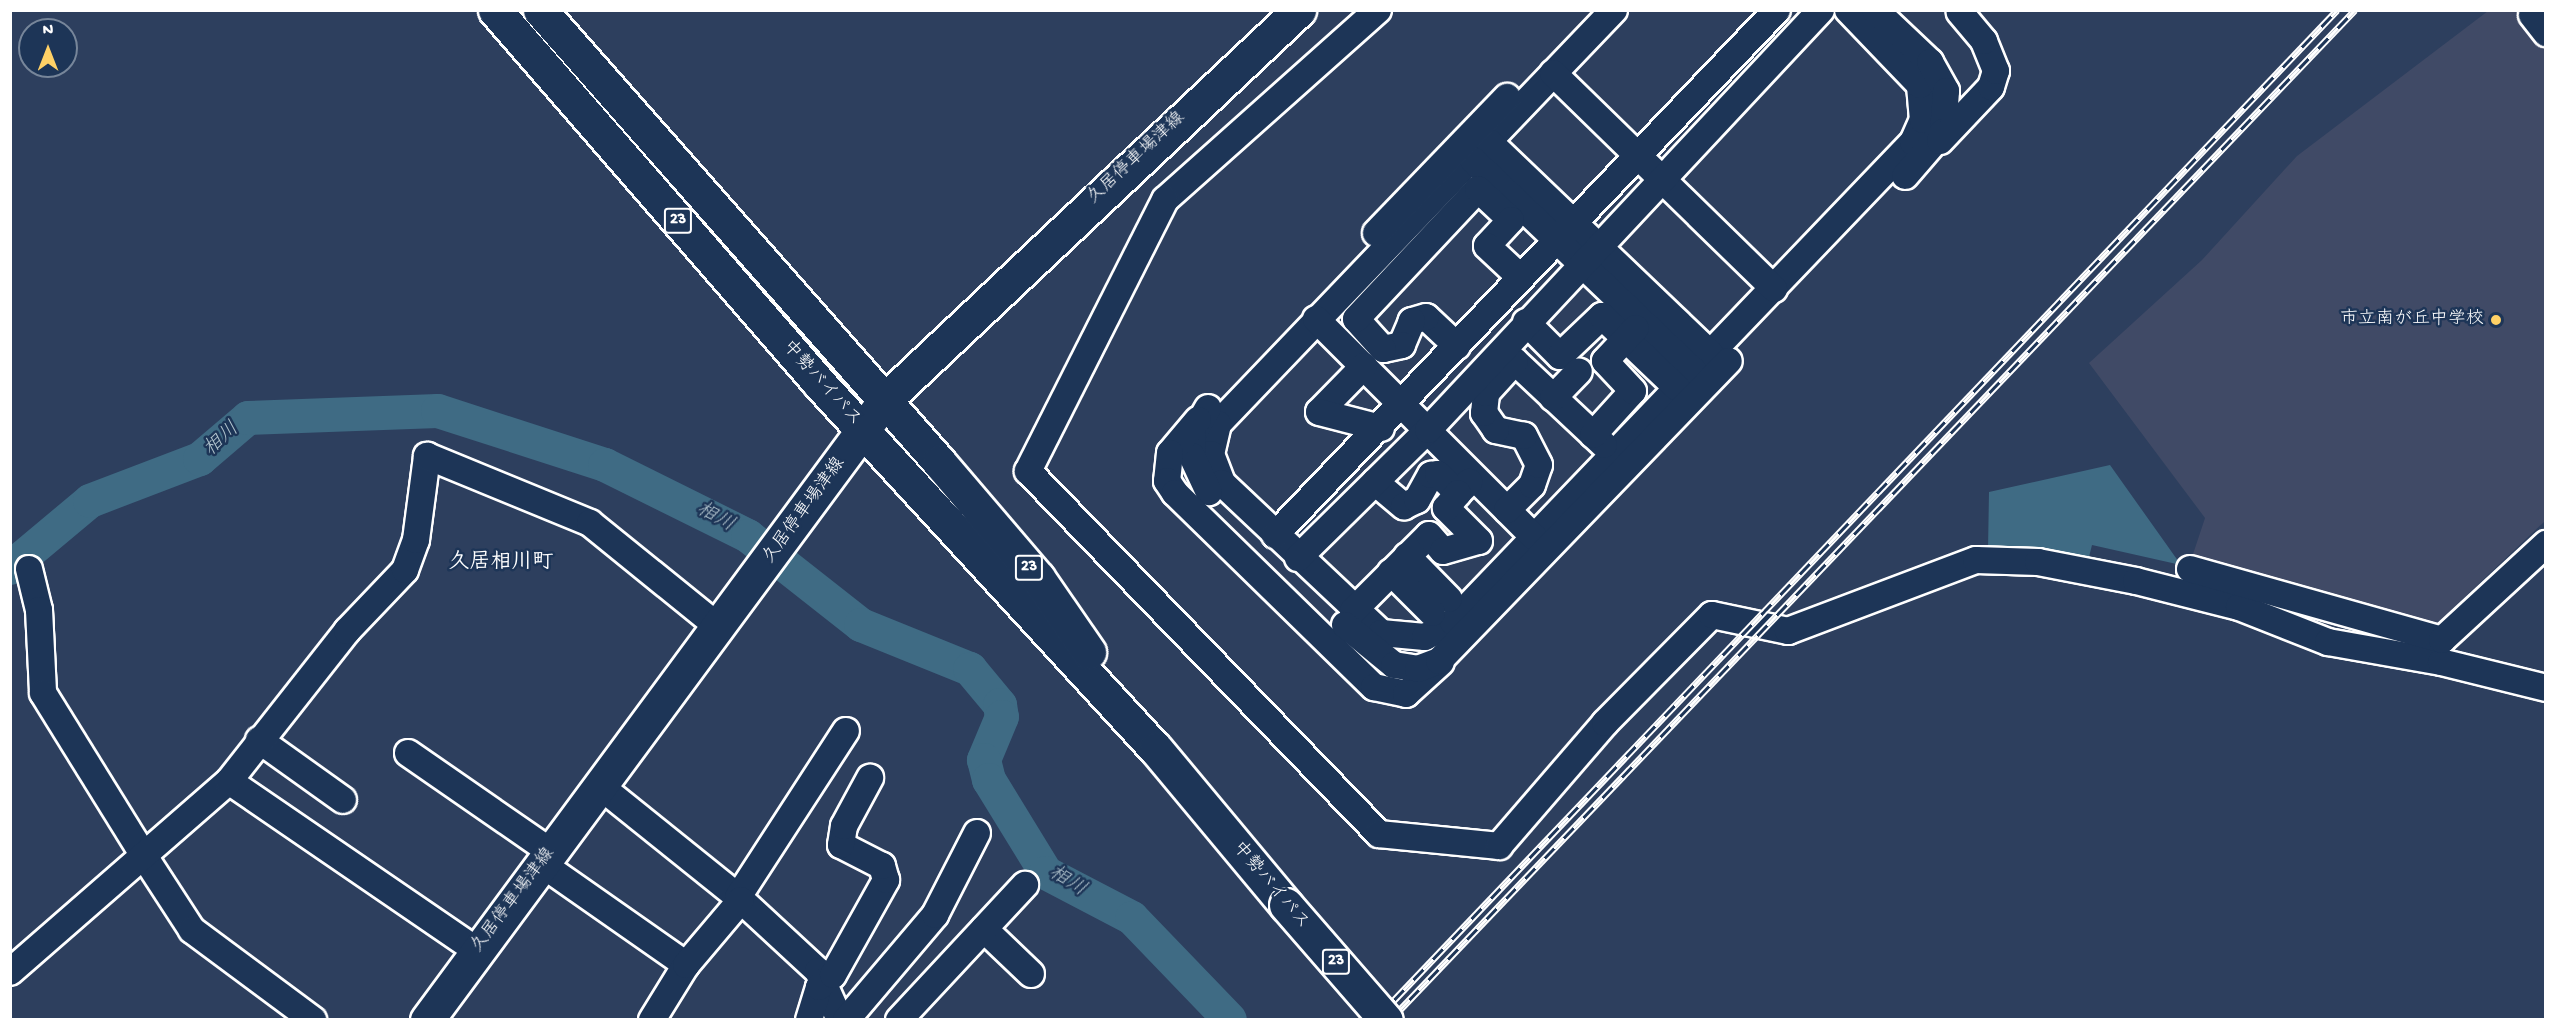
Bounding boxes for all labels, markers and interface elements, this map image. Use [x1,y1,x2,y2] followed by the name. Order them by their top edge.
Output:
[18,18,78,78] north arrow
[43,22,53,41] text: N
[1084,108,1190,210] street label: 久居停車場津線
[663,208,693,234] road number: 23
[2340,309,2484,331] place label: 市立南が丘中学校
[2489,313,2503,327] marker: 市立南が丘中学校
[777,337,865,431] street label: 中勢バイパス
[199,418,245,462] water label: 相川
[759,454,851,568] street label: 久居停車場津線
[692,498,738,538] water label: 相川
[449,551,553,577] district label: 久居相川町
[1014,555,1044,581] road number: 23
[1227,838,1313,934] street label: 中勢バイパス
[467,844,561,958] street label: 久居停車場津線
[1044,861,1090,903] water label: 相川
[1321,949,1351,975] road number: 23

